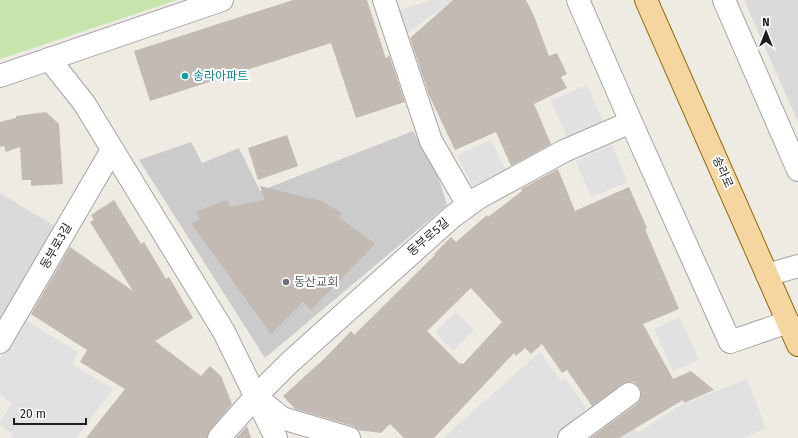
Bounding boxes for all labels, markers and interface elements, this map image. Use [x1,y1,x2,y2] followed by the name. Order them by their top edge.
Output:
[746,12,786,52] north arrow
[762,16,770,29] text: N
[193,69,248,83] place label: 송라아파트
[180,71,190,81] marker: 송라아파트
[710,154,736,190] street label: 송라로
[404,215,452,259] street label: 동부로5길
[37,221,75,271] street label: 동부로3길
[294,275,338,289] place label: 동산교회
[281,277,291,287] marker: 동산교회
[14,400,86,426] scale bar
[20,407,46,421] text: 20 m

